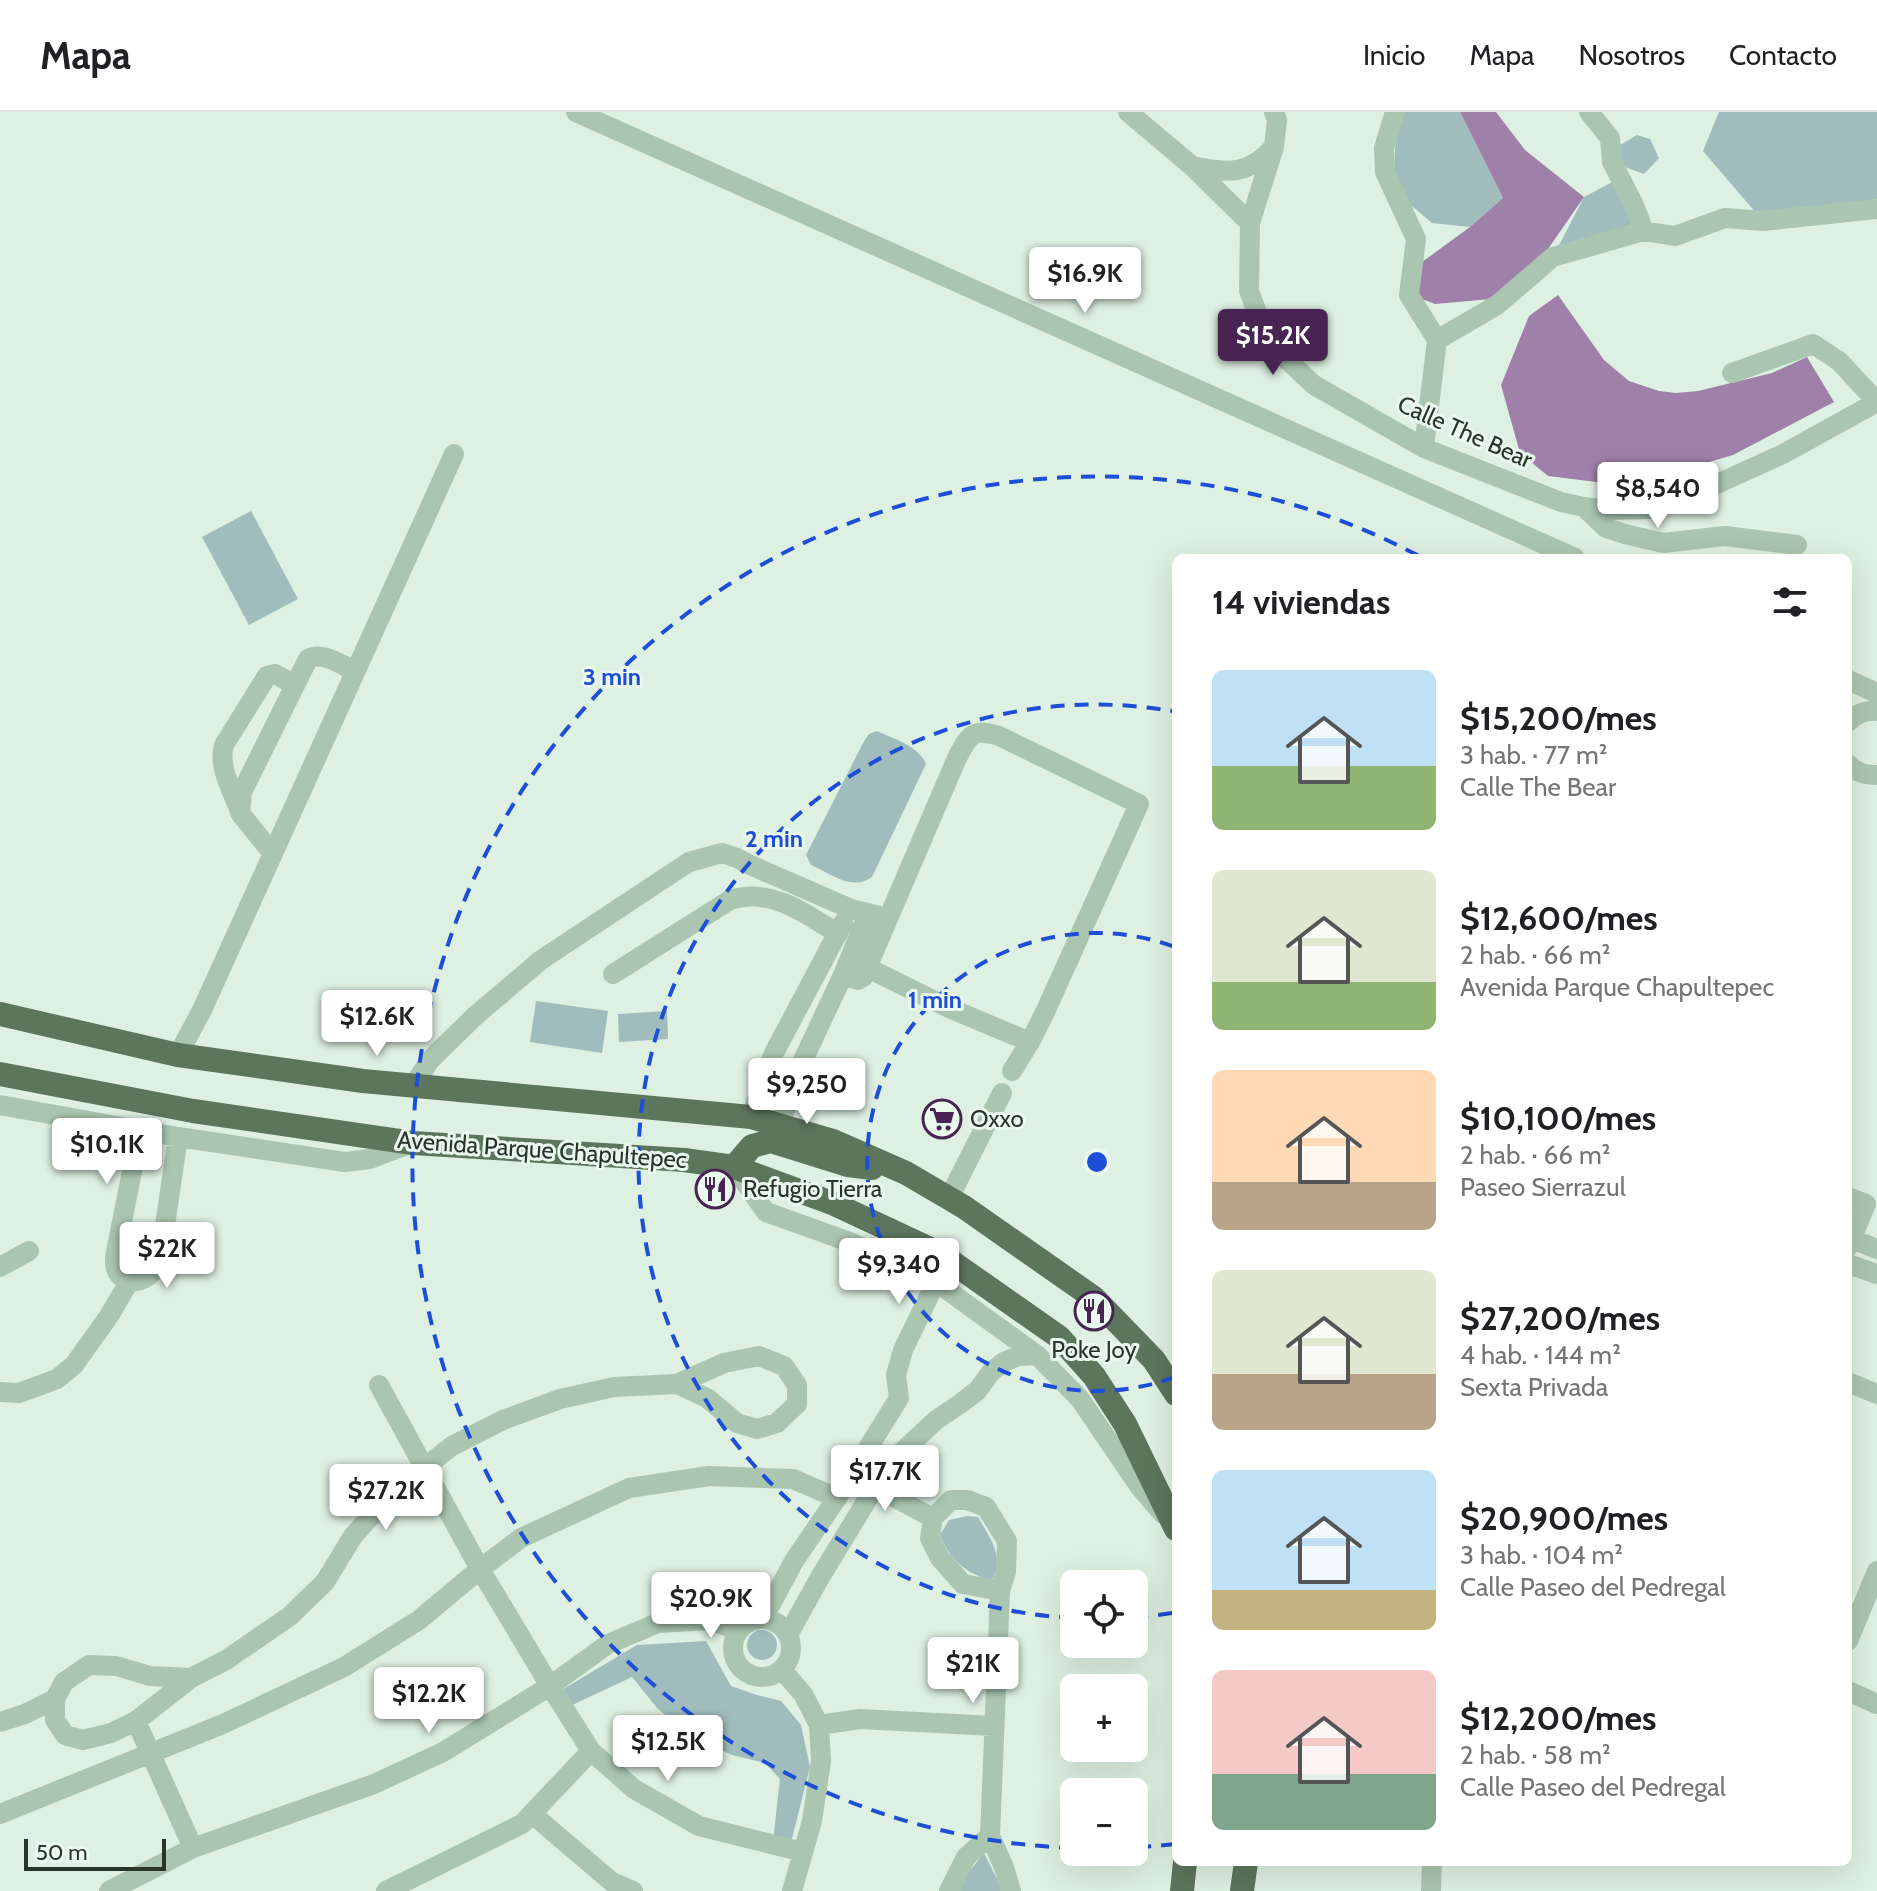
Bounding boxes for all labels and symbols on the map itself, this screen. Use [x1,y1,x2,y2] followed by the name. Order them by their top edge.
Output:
[1020,247,1150,315] pin: $16.9K
[1208,309,1338,377] pin: $15.2K
[1393,389,1537,474] street label: Calle The Bear
[1593,462,1723,530] pin: $8,540
[583,662,641,691] text: 3 min
[745,824,803,853] text: 2 min
[908,985,962,1014] text: 1 min
[312,990,442,1058] pin: $12.6K
[742,1058,872,1126] pin: $9,250
[921,1098,963,1140] supermarket icon: Oxxo
[970,1104,1024,1133] place label: Oxxo
[42,1118,172,1186] pin: $10.1K
[396,1125,688,1174] street label: Avenida Parque Chapultepec
[1083,1148,1111,1176] centre of rings
[694,1168,736,1210] restaurant icon: Refugio Tierra
[743,1174,883,1203] place label: Refugio Tierra
[120,1222,214,1290] pin: $22K
[834,1238,964,1306] pin: $9,340
[1073,1290,1115,1332] restaurant icon: Poke Joy
[1051,1335,1137,1364] place label: Poke Joy
[820,1445,950,1513] pin: $17.7K
[321,1464,451,1532] pin: $27.2K
[646,1572,776,1640] pin: $20.9K
[926,1637,1020,1705] pin: $21K
[364,1667,494,1735] pin: $12.2K
[603,1715,733,1783] pin: $12.5K
[24,1835,166,1871] scale bar

